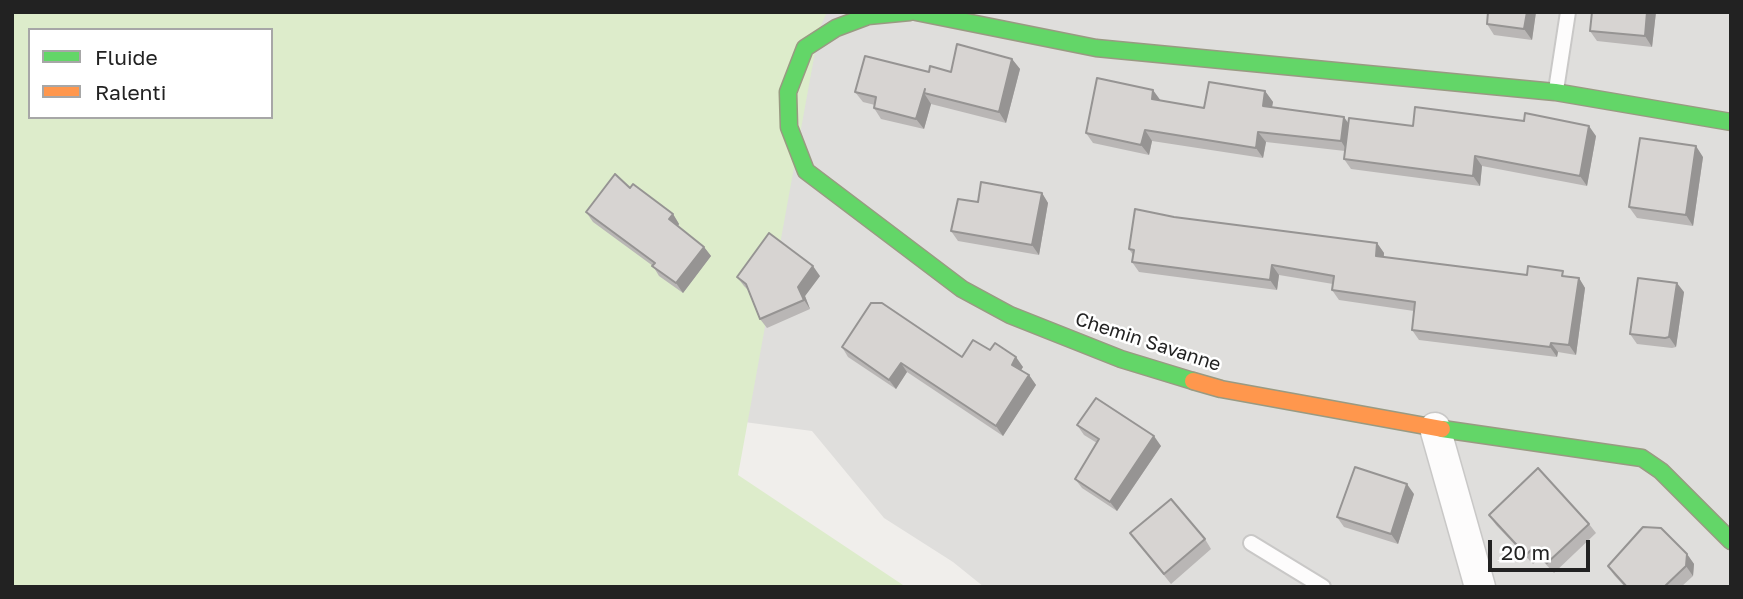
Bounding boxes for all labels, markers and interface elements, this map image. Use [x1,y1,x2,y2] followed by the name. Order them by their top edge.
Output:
[28,28,273,119] legend
[95,44,158,70] text: Fluide
[95,79,166,105] text: Ralenti
[1072,308,1224,376] street label: Chemin Savanne
[1491,526,1592,570] scale bar
[1501,539,1550,565] text: 20 m

